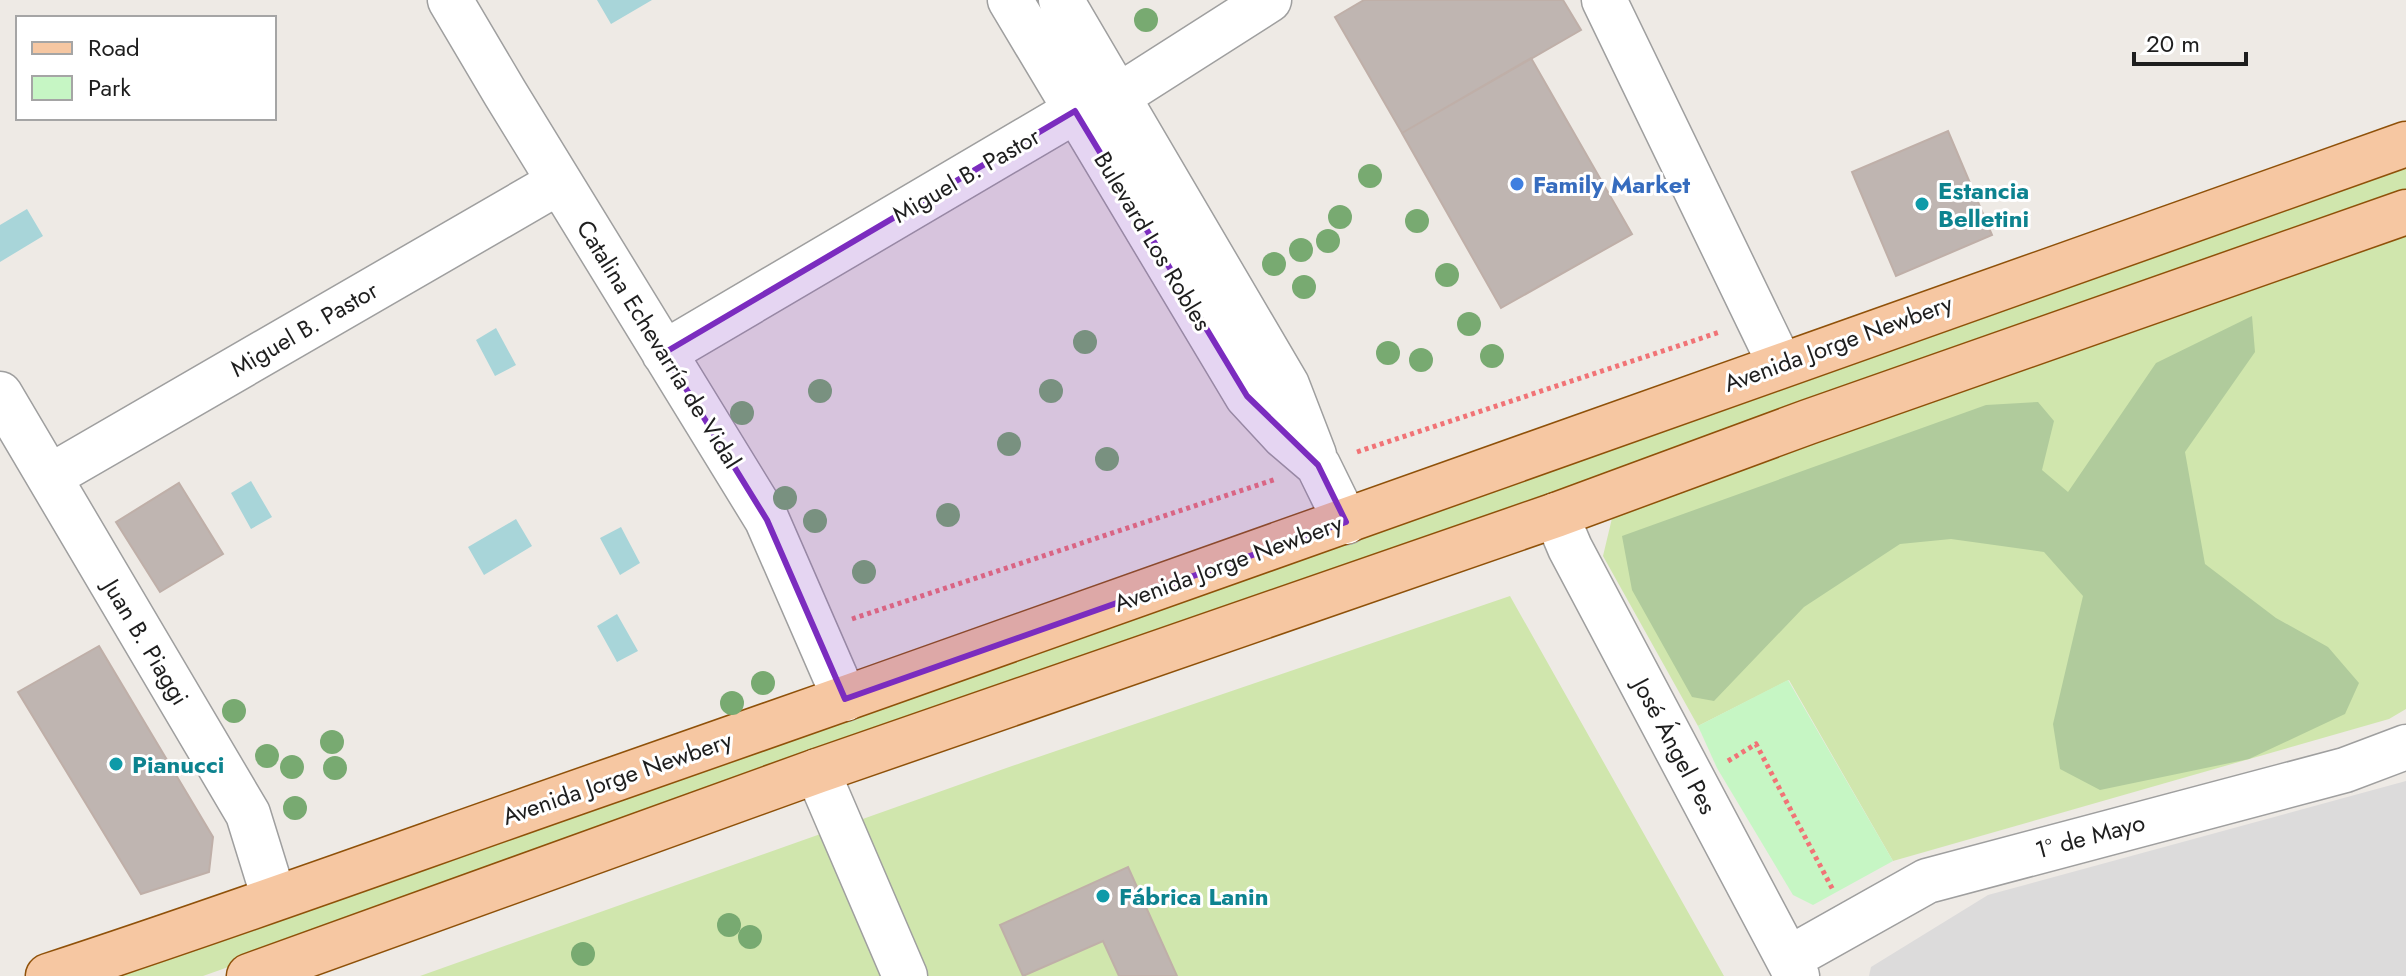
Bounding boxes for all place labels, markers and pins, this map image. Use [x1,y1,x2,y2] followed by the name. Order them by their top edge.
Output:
[1533,167,1690,202] place label: Family Market
[1938,173,2029,236] place label: Estancia Belletini
[1508,175,1526,193] marker: Family Market
[1913,195,1931,213] marker: Estancia Belletini
[132,747,224,782] place label: Pianucci
[107,755,125,773] marker: Pianucci
[1119,879,1268,914] place label: Fábrica Lanin
[1094,887,1112,905] marker: Fábrica Lanin

